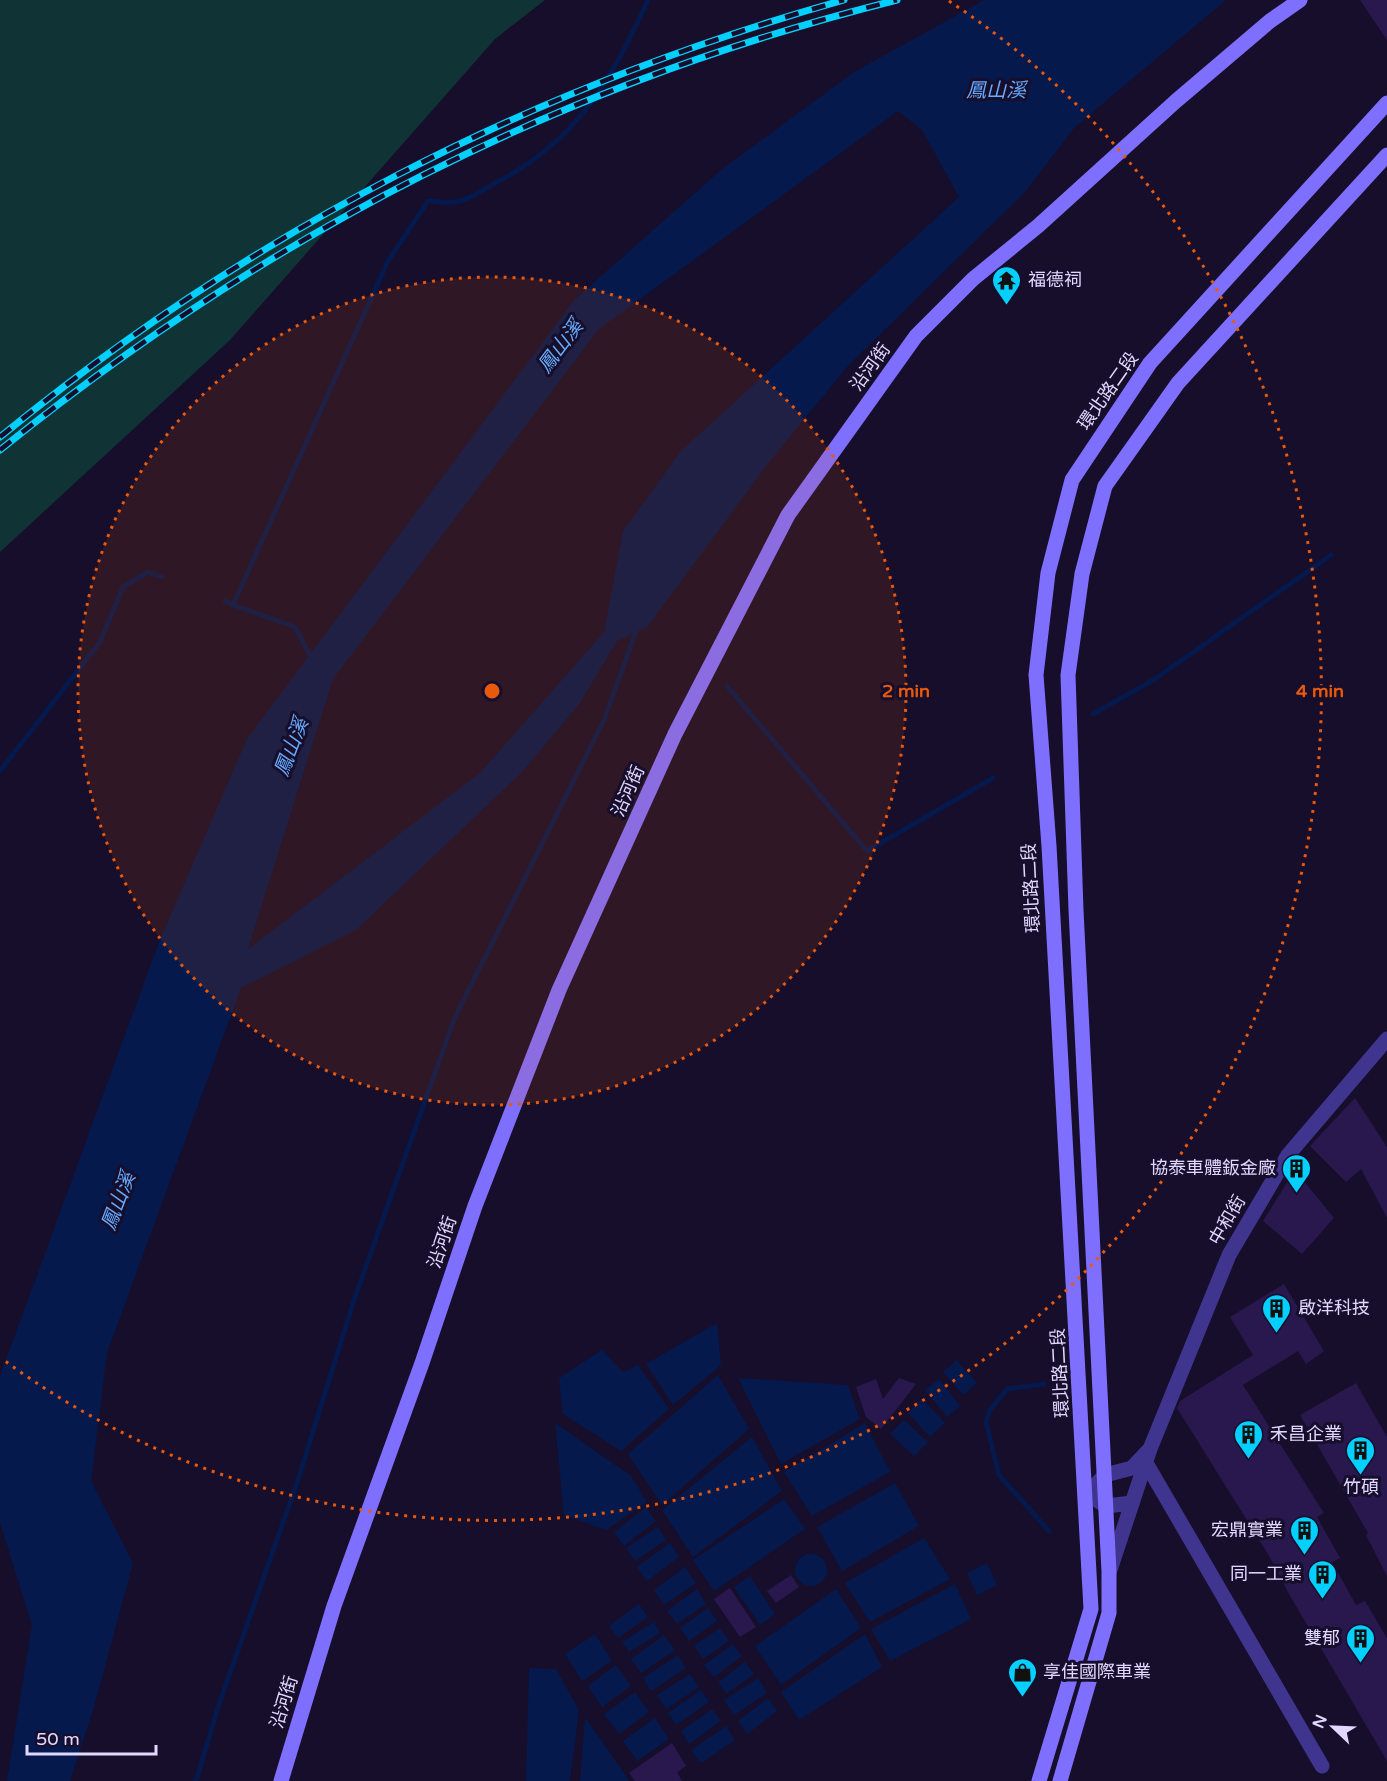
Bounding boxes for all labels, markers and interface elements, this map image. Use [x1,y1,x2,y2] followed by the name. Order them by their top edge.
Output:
[966,79,1029,103] water label: 鳳山溪
[991,264,1023,306] temple icon: 福德祠
[1028,269,1082,291] place label: 福德祠
[533,313,590,378] water label: 鳳山溪
[845,339,895,395] street label: 沿河街
[1073,348,1143,434] street label: 環北路二段
[882,680,930,702] text: 2 min
[1296,680,1344,702] text: 4 min
[482,681,502,701] centre of rings
[270,712,315,780] water label: 鳳山溪
[607,762,649,820] street label: 沿河街
[1018,842,1044,934] street label: 環北路二段
[1281,1152,1313,1194] building icon: 協泰車體鈑金廠
[1150,1157,1276,1179] place label: 協泰車體鈑金廠
[97,1166,142,1234] water label: 鳳山溪
[1204,1191,1250,1249] street label: 中和街
[423,1213,461,1271] street label: 沿河街
[1261,1292,1293,1334] building icon: 啟洋科技
[1298,1297,1370,1319] place label: 啟洋科技
[1047,1327,1073,1419] street label: 環北路二段
[1233,1418,1265,1460] building icon: 禾昌企業
[1270,1423,1342,1445] place label: 禾昌企業
[1345,1434,1377,1476] building icon: 竹碩
[1343,1476,1379,1498] place label: 竹碩
[1288,1514,1320,1556] building icon: 宏鼎實業
[1211,1519,1283,1541] place label: 宏鼎實業
[1307,1558,1339,1600] building icon: 同一工業
[1230,1563,1302,1585] place label: 同一工業
[1345,1622,1377,1664] building icon: 雙郁
[1304,1627,1340,1649] place label: 雙郁
[1006,1656,1038,1698] shop icon: 享佳國際車業
[1043,1661,1151,1683] place label: 享佳國際車業
[266,1673,302,1731] street label: 沿河街
[1303,1697,1363,1757] north arrow
[1308,1712,1332,1731] text: N
[27,1718,156,1756] scale bar
[36,1728,80,1750] text: 50 m

